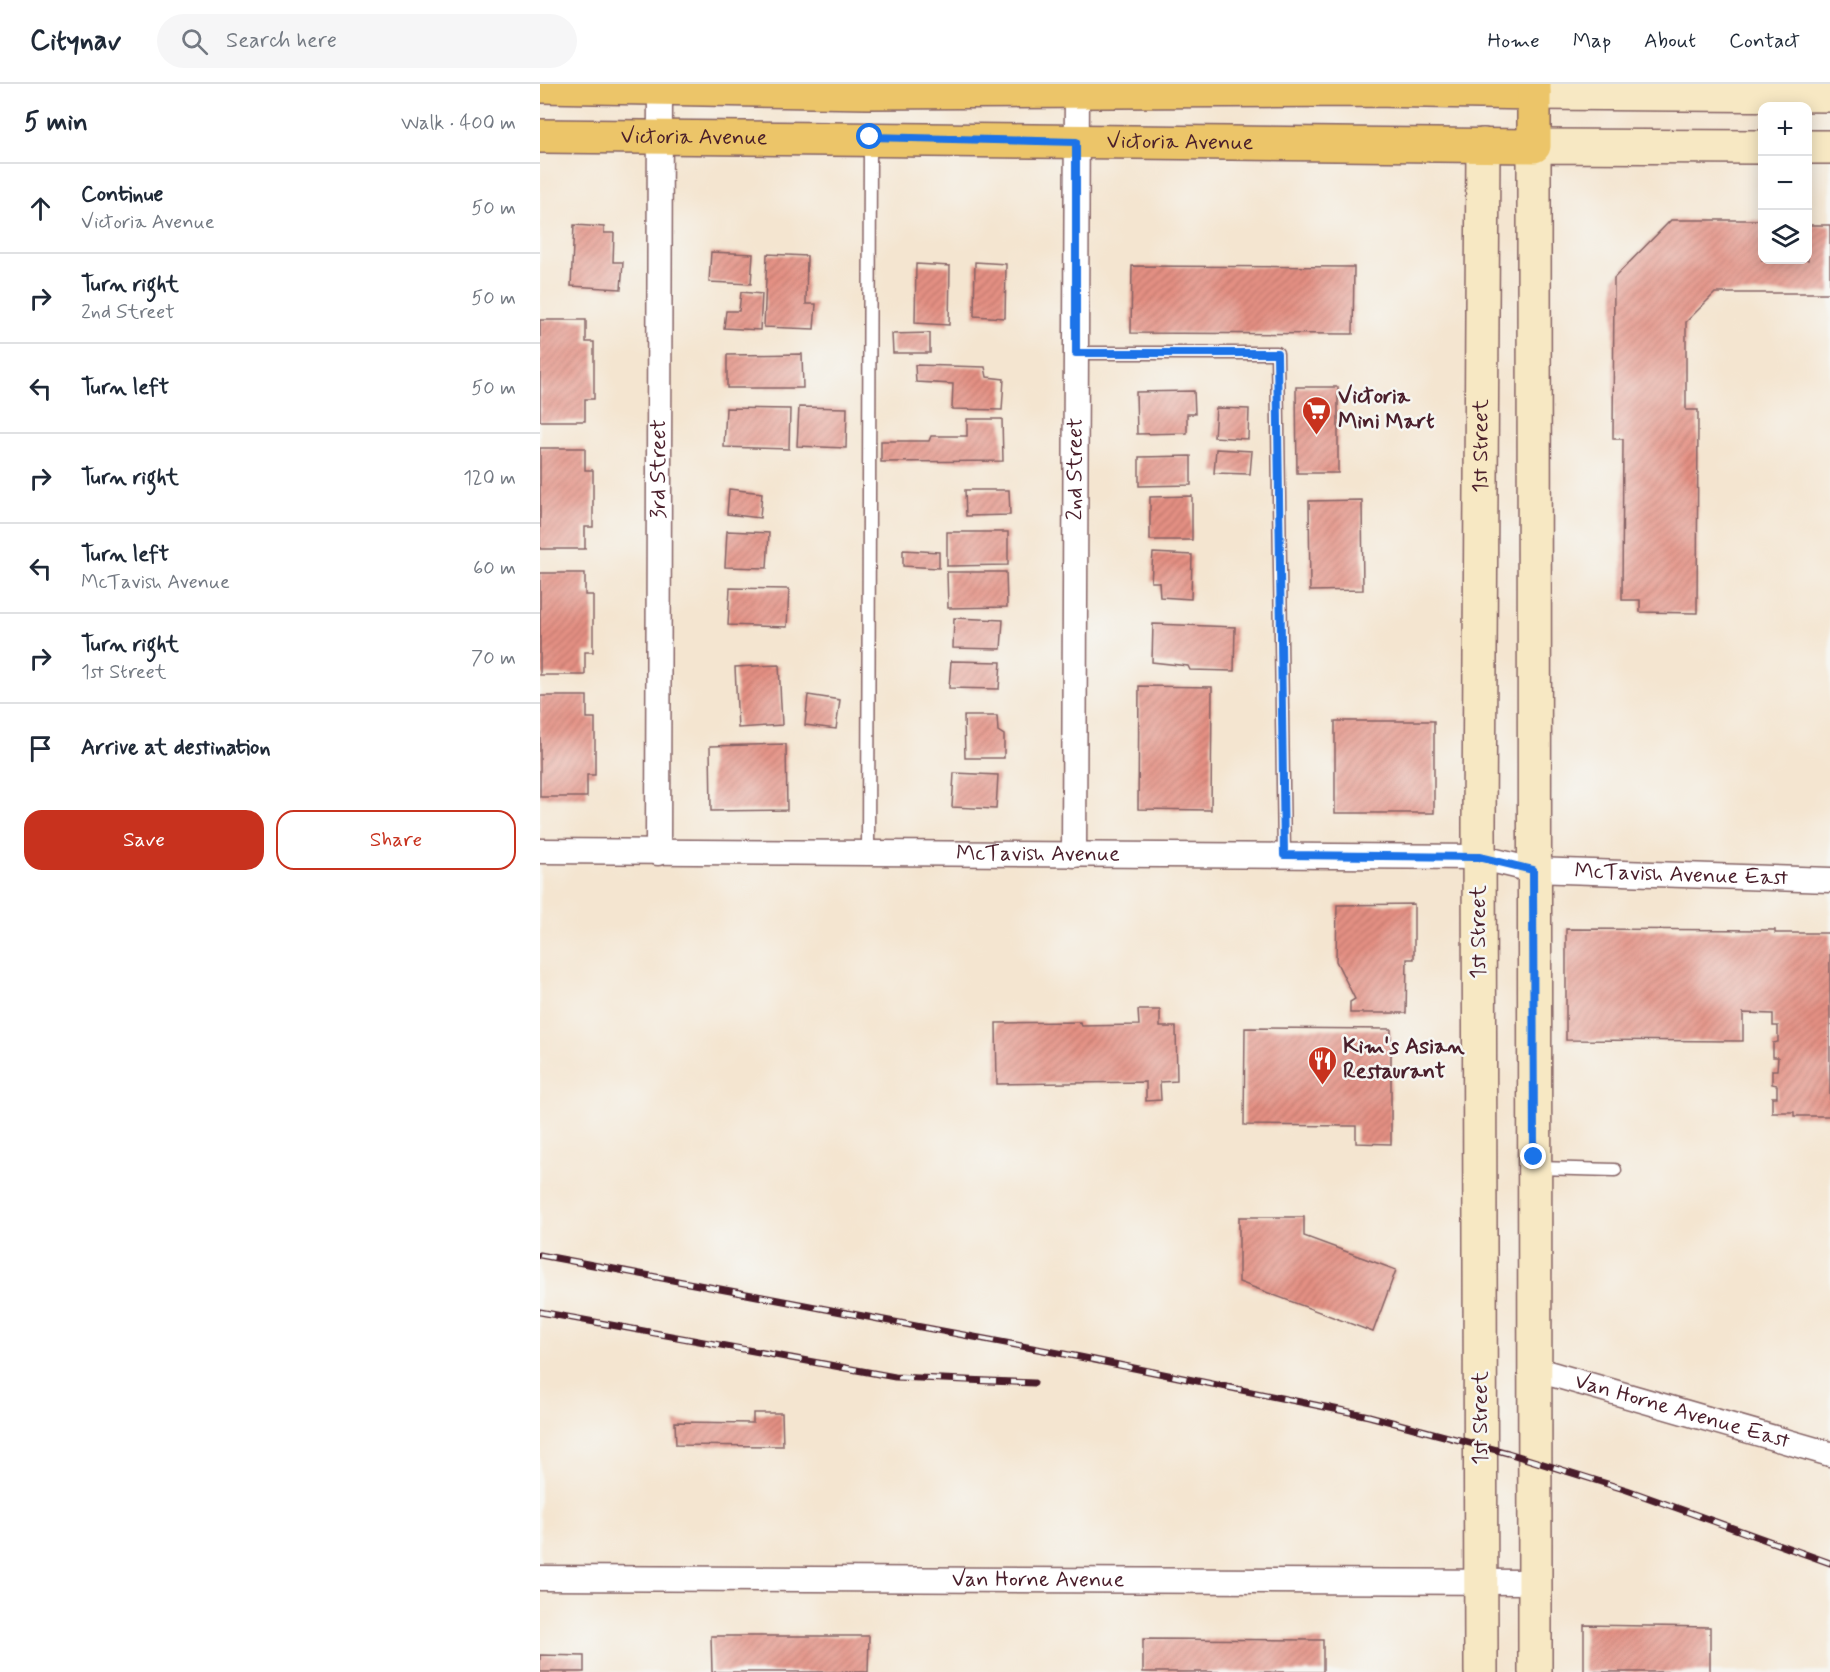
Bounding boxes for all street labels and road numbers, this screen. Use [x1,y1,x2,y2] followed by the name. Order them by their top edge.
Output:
[620,123,768,152] street label: Victoria Avenue
[1106,128,1254,157] street label: Victoria Avenue
[1467,399,1496,493] street label: 1st Street
[1061,417,1090,521] street label: 2nd Street
[645,419,673,519] street label: 3rd Street
[956,840,1120,869] street label: McTavish Avenue
[1574,857,1789,893] street label: McTavish Avenue East
[1465,885,1493,979] street label: 1st Street
[1571,1367,1793,1456] street label: Van Horne Avenue East
[1467,1371,1495,1465] street label: 1st Street
[952,1566,1125,1594] street label: Van Horne Avenue

